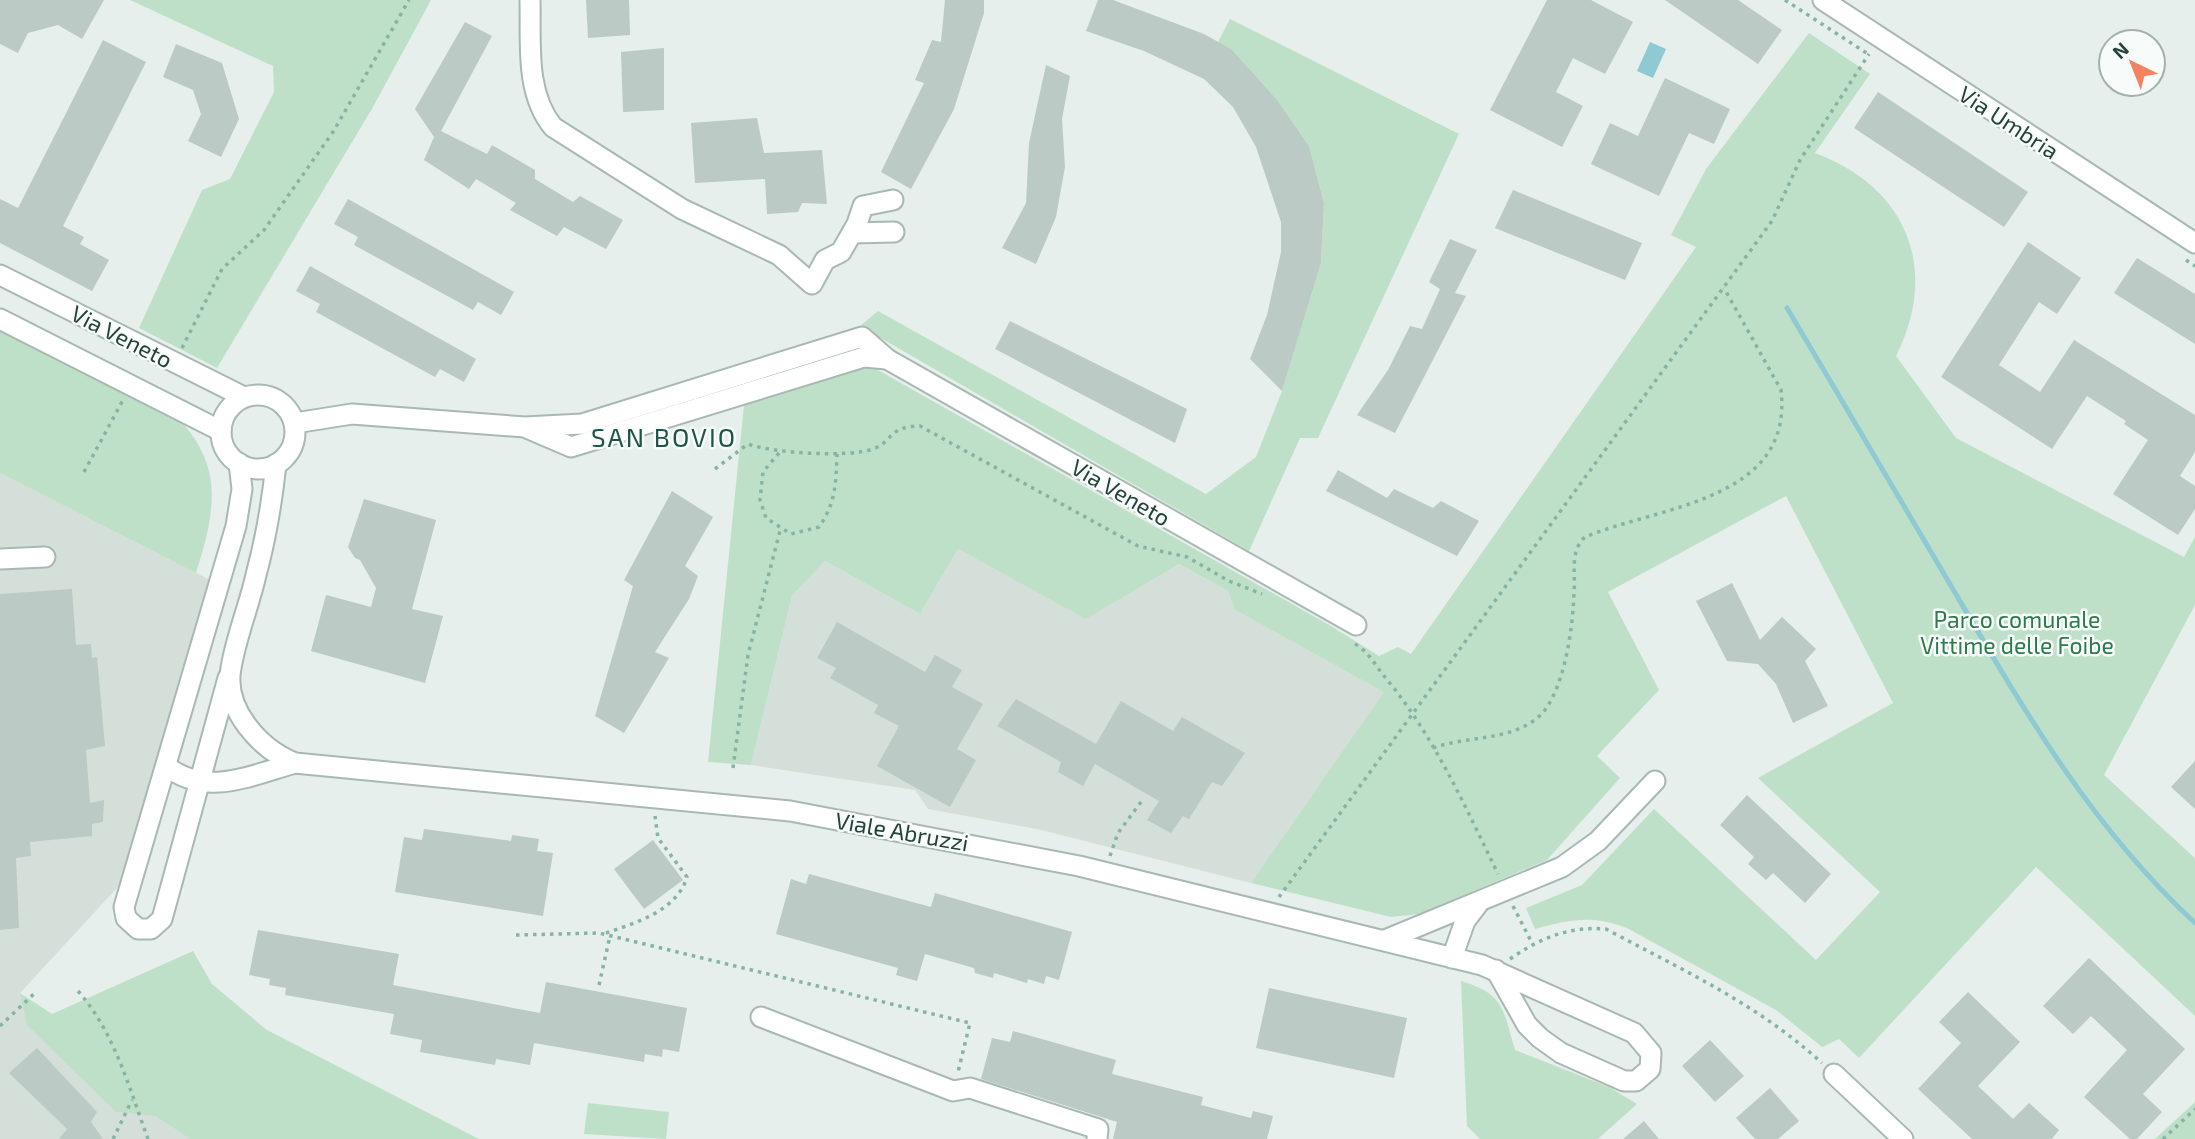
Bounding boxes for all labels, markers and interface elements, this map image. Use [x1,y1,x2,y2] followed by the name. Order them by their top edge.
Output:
[2097,28,2167,98] north arrow
[2107,37,2133,63] text: N
[1954,79,2064,165] street label: Via Umbria
[67,299,177,373] street label: Via Veneto
[591,421,737,452] district label: SAN BOVIO
[1066,452,1176,532] street label: Via Veneto
[1920,605,2114,659] park label: Parco comunale Vittime delle Foibe
[833,805,971,857] street label: Viale Abruzzi

